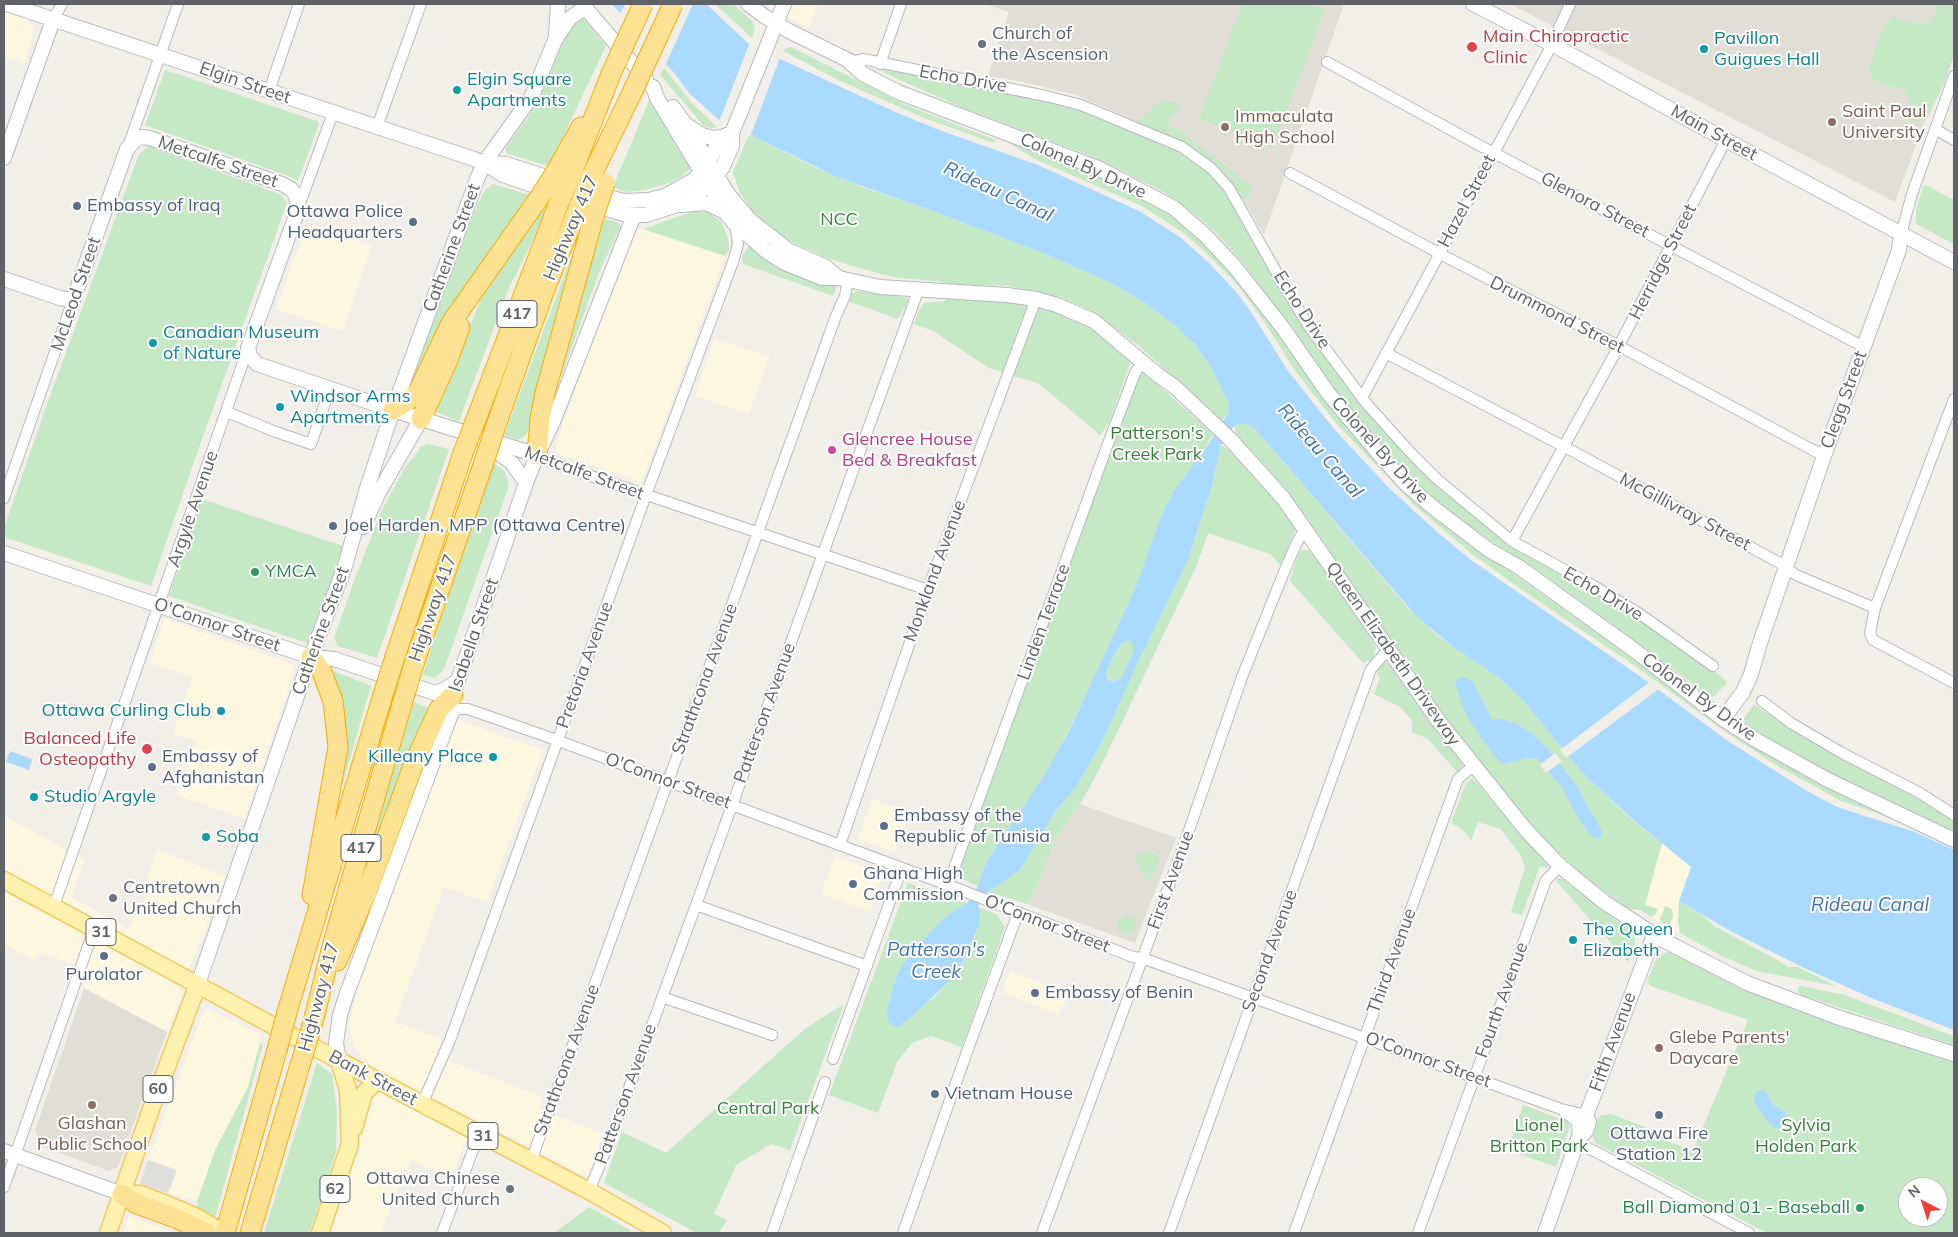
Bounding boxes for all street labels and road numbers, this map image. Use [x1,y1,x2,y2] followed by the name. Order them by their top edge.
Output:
[197,57,293,109] street label: Elgin Street
[918,61,1008,97] street label: Echo Drive
[1667,100,1761,166] street label: Main Street
[1017,129,1149,203] street label: Colonel By Drive
[155,131,281,193] street label: Metcalfe Street
[1433,151,1501,251] street label: Hazel Street
[1537,167,1653,243] street label: Glenora Street
[539,172,603,284] street label: Highway 417
[419,181,485,315] street label: Catherine Street
[1625,201,1701,323] street label: Herridge Street
[46,234,106,354] street label: McLeod Street
[1269,267,1335,353] street label: Echo Drive
[1486,272,1628,358] street label: Drummond Street
[497,300,537,328] road number: 417
[1816,348,1872,452] street label: Clegg Street
[1327,392,1433,508] street label: Colonel By Drive
[521,441,647,505] street label: Metcalfe Street
[163,448,223,570] street label: Argyle Avenue
[1616,468,1754,556] street label: McGillivray Street
[899,497,971,645] street label: Monkland Avenue
[405,551,461,665] street label: Highway 417
[1321,558,1465,750] street label: Queen Elizabeth Driveway
[1013,561,1075,683] street label: Linden Terrace
[1559,563,1647,625] street label: Echo Drive
[288,564,354,698] street label: Catherine Street
[444,575,504,695] street label: Isabella Street
[151,593,283,657] street label: O'Connor Street
[552,599,618,731] street label: Pretoria Avenue
[668,600,742,758] street label: Strathcona Avenue
[730,640,800,786] street label: Patterson Avenue
[1638,648,1760,746] street label: Colonel By Drive
[602,748,734,814] street label: O'Connor Street
[1143,828,1199,932] street label: First Avenue
[341,834,381,861] road number: 417
[1238,887,1302,1015] street label: Second Avenue
[981,890,1113,958] street label: O'Connor Street
[1363,905,1421,1017] street label: Third Avenue
[86,919,116,946] road number: 31
[1471,939,1533,1061] street label: Fourth Avenue
[294,940,344,1054] street label: Highway 417
[530,981,604,1139] street label: Strathcona Avenue
[1585,989,1641,1095] street label: Fifth Avenue
[591,1021,661,1167] street label: Patterson Avenue
[1362,1027,1494,1093] street label: O'Connor Street
[325,1046,421,1110] street label: Bank Street
[143,1076,173,1102] road number: 60
[468,1122,498,1150] road number: 31
[320,1176,350,1202] road number: 62

